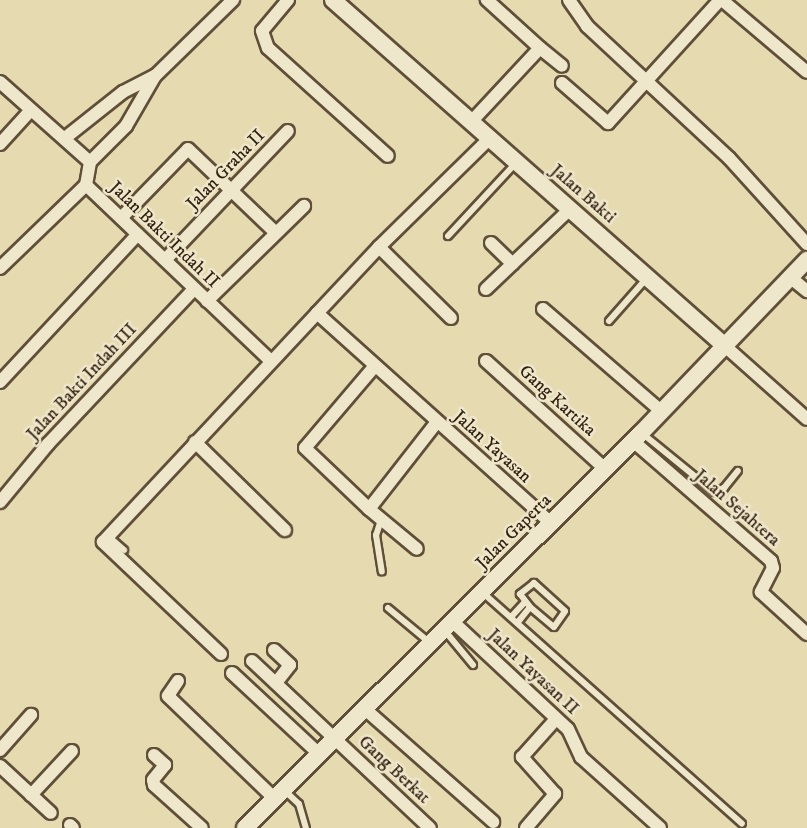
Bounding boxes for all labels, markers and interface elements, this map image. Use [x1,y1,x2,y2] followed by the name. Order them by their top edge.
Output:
[182,125,270,215] street label: Jalan Graha II
[546,160,620,228] street label: Jalan Bakti
[105,177,223,293] street label: Jalan Bakti Indah II
[22,319,142,445] street label: Jalan Bakti Indah III
[514,361,600,441] street label: Gang Kartika
[448,406,536,488] street label: Jalan Yayasan
[690,465,784,551] street label: Jalan Sejahtera
[472,490,556,574] street label: Jalan Gaperta
[483,624,583,720] street label: Jalan Yayasan II
[354,731,434,809] street label: Gang Berkat

